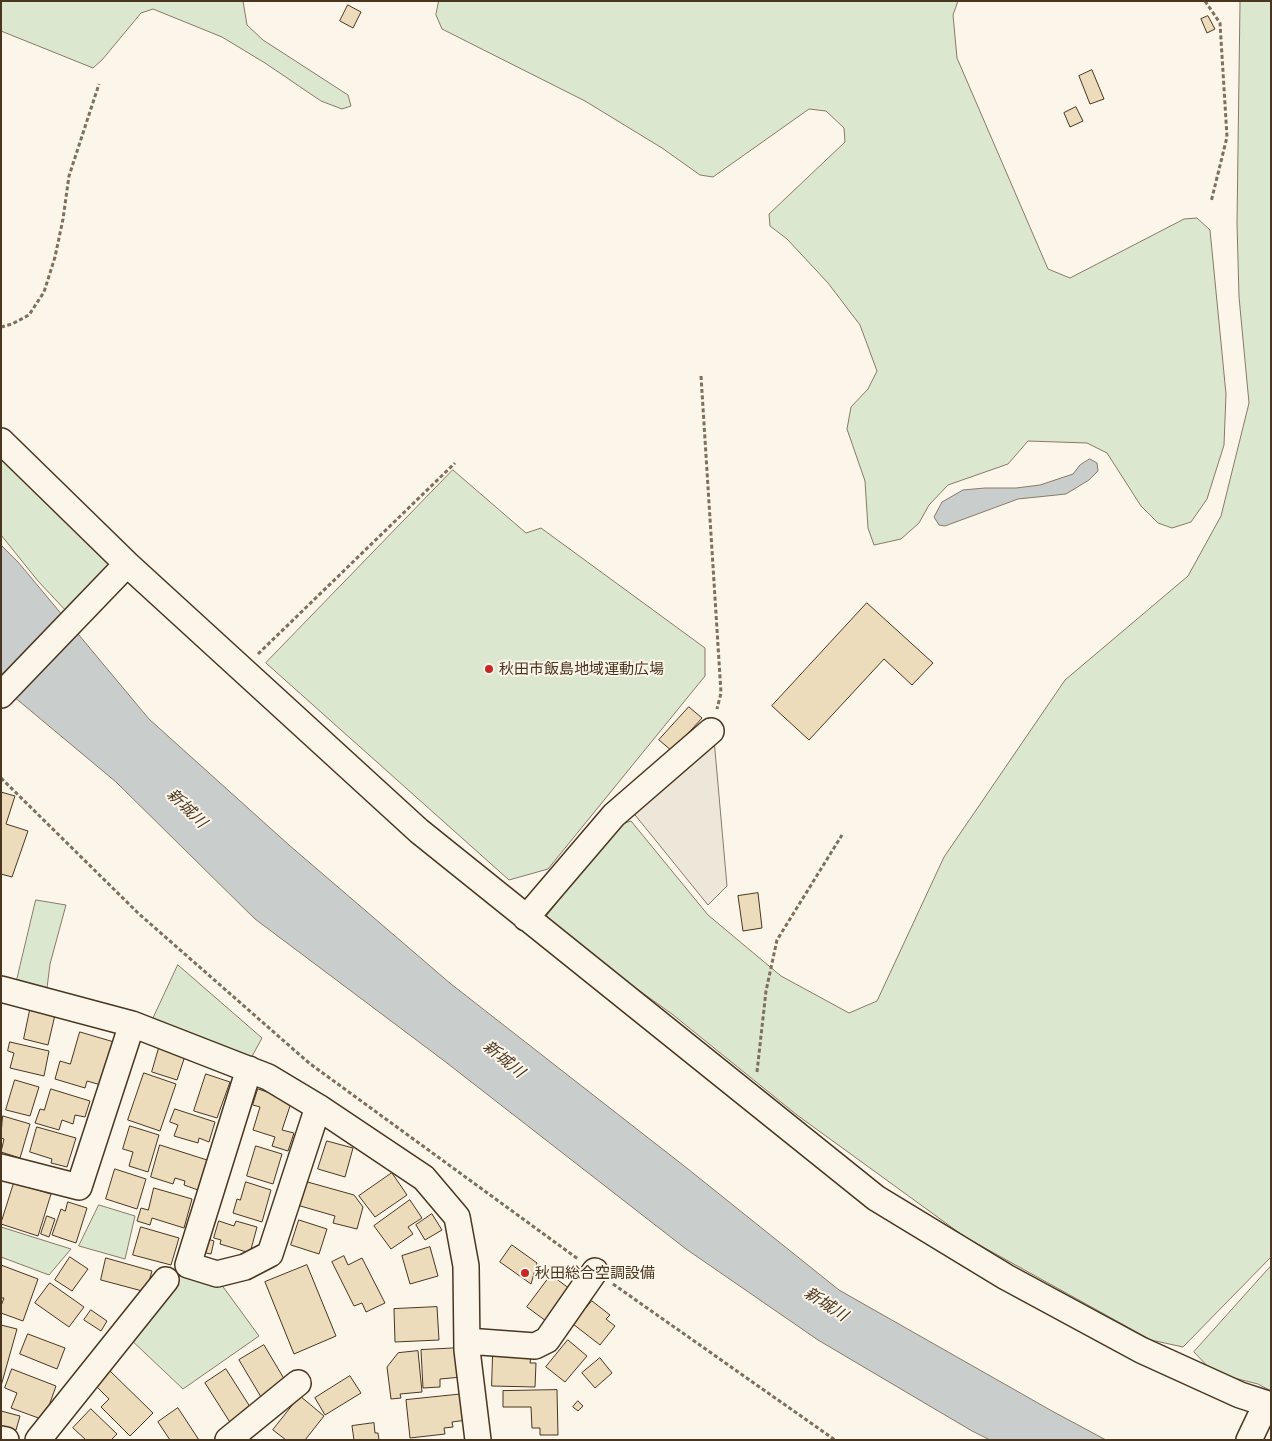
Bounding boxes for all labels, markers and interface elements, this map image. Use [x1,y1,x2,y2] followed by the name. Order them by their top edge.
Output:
[499,660,664,678] place label: 秋田市飯島地域運動広場
[483,663,495,675] marker: 秋田市飯島地域運動広場
[163,784,211,832] water label: 新城川
[479,1036,529,1082] water label: 新城川
[535,1264,655,1282] place label: 秋田総合空調設備
[519,1267,531,1279] marker: 秋田総合空調設備
[801,1283,851,1325] water label: 新城川

